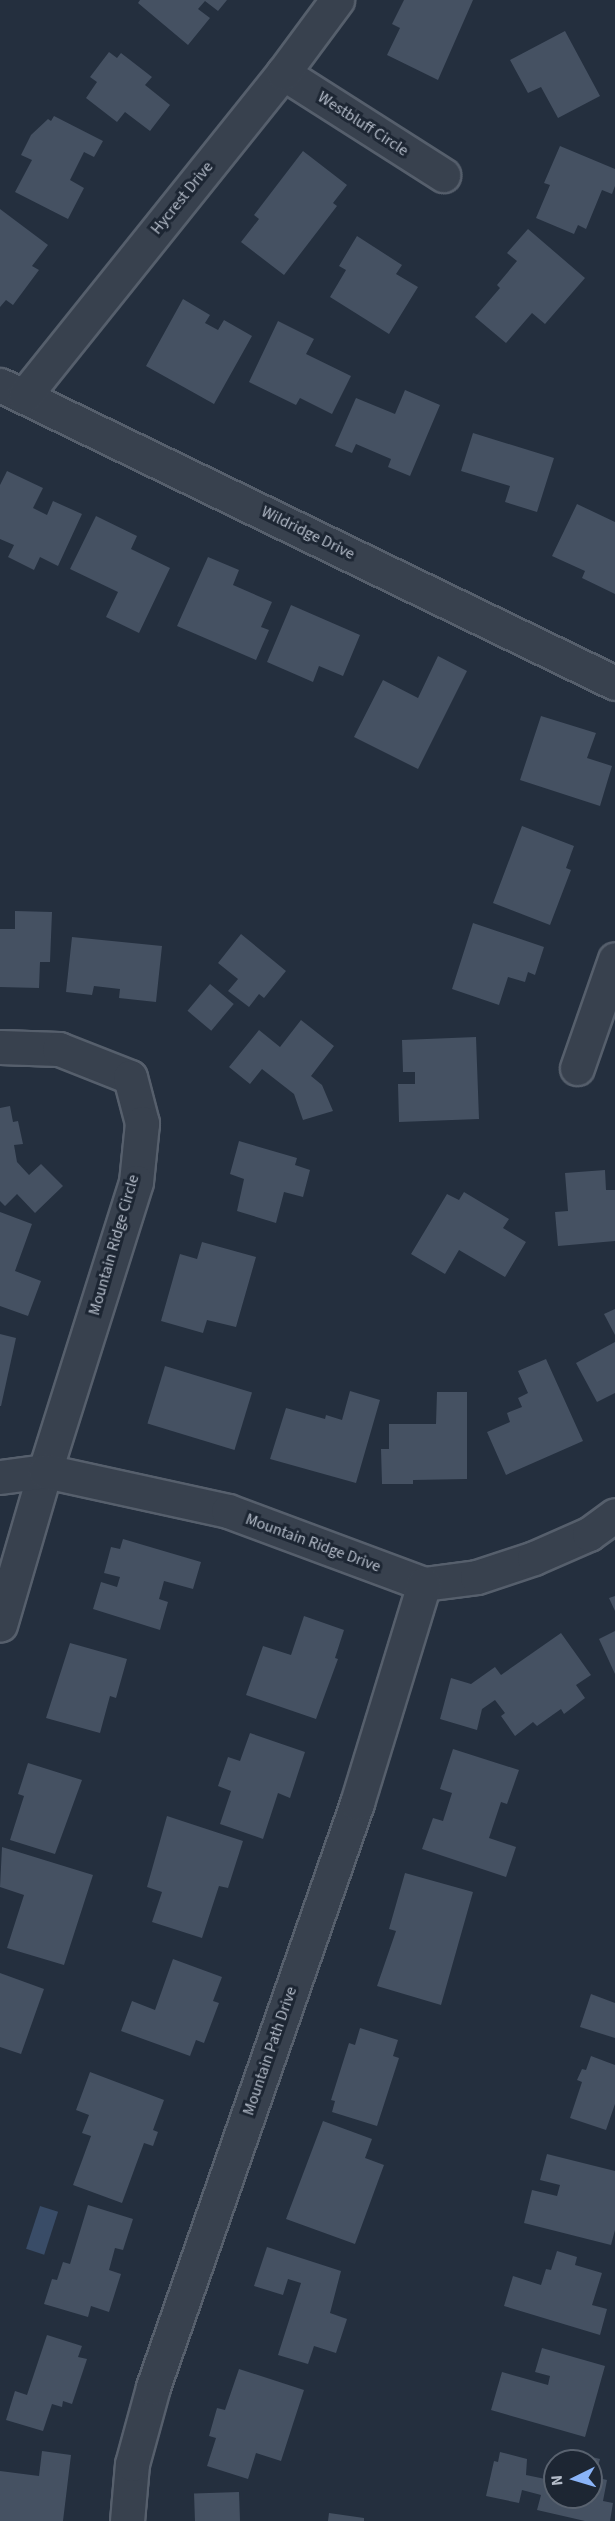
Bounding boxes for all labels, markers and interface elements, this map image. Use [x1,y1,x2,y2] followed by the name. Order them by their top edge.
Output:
[314,88,412,160] street label: Westbluff Circle
[147,158,217,238] street label: Hycrest Drive
[258,502,358,564] street label: Wildridge Drive
[85,1172,143,1318] street label: Mountain Ridge Circle
[243,1510,383,1576] street label: Mountain Ridge Drive
[239,1984,301,2118] street label: Mountain Path Drive
[543,2449,603,2509] north arrow
[546,2474,568,2487] text: N

